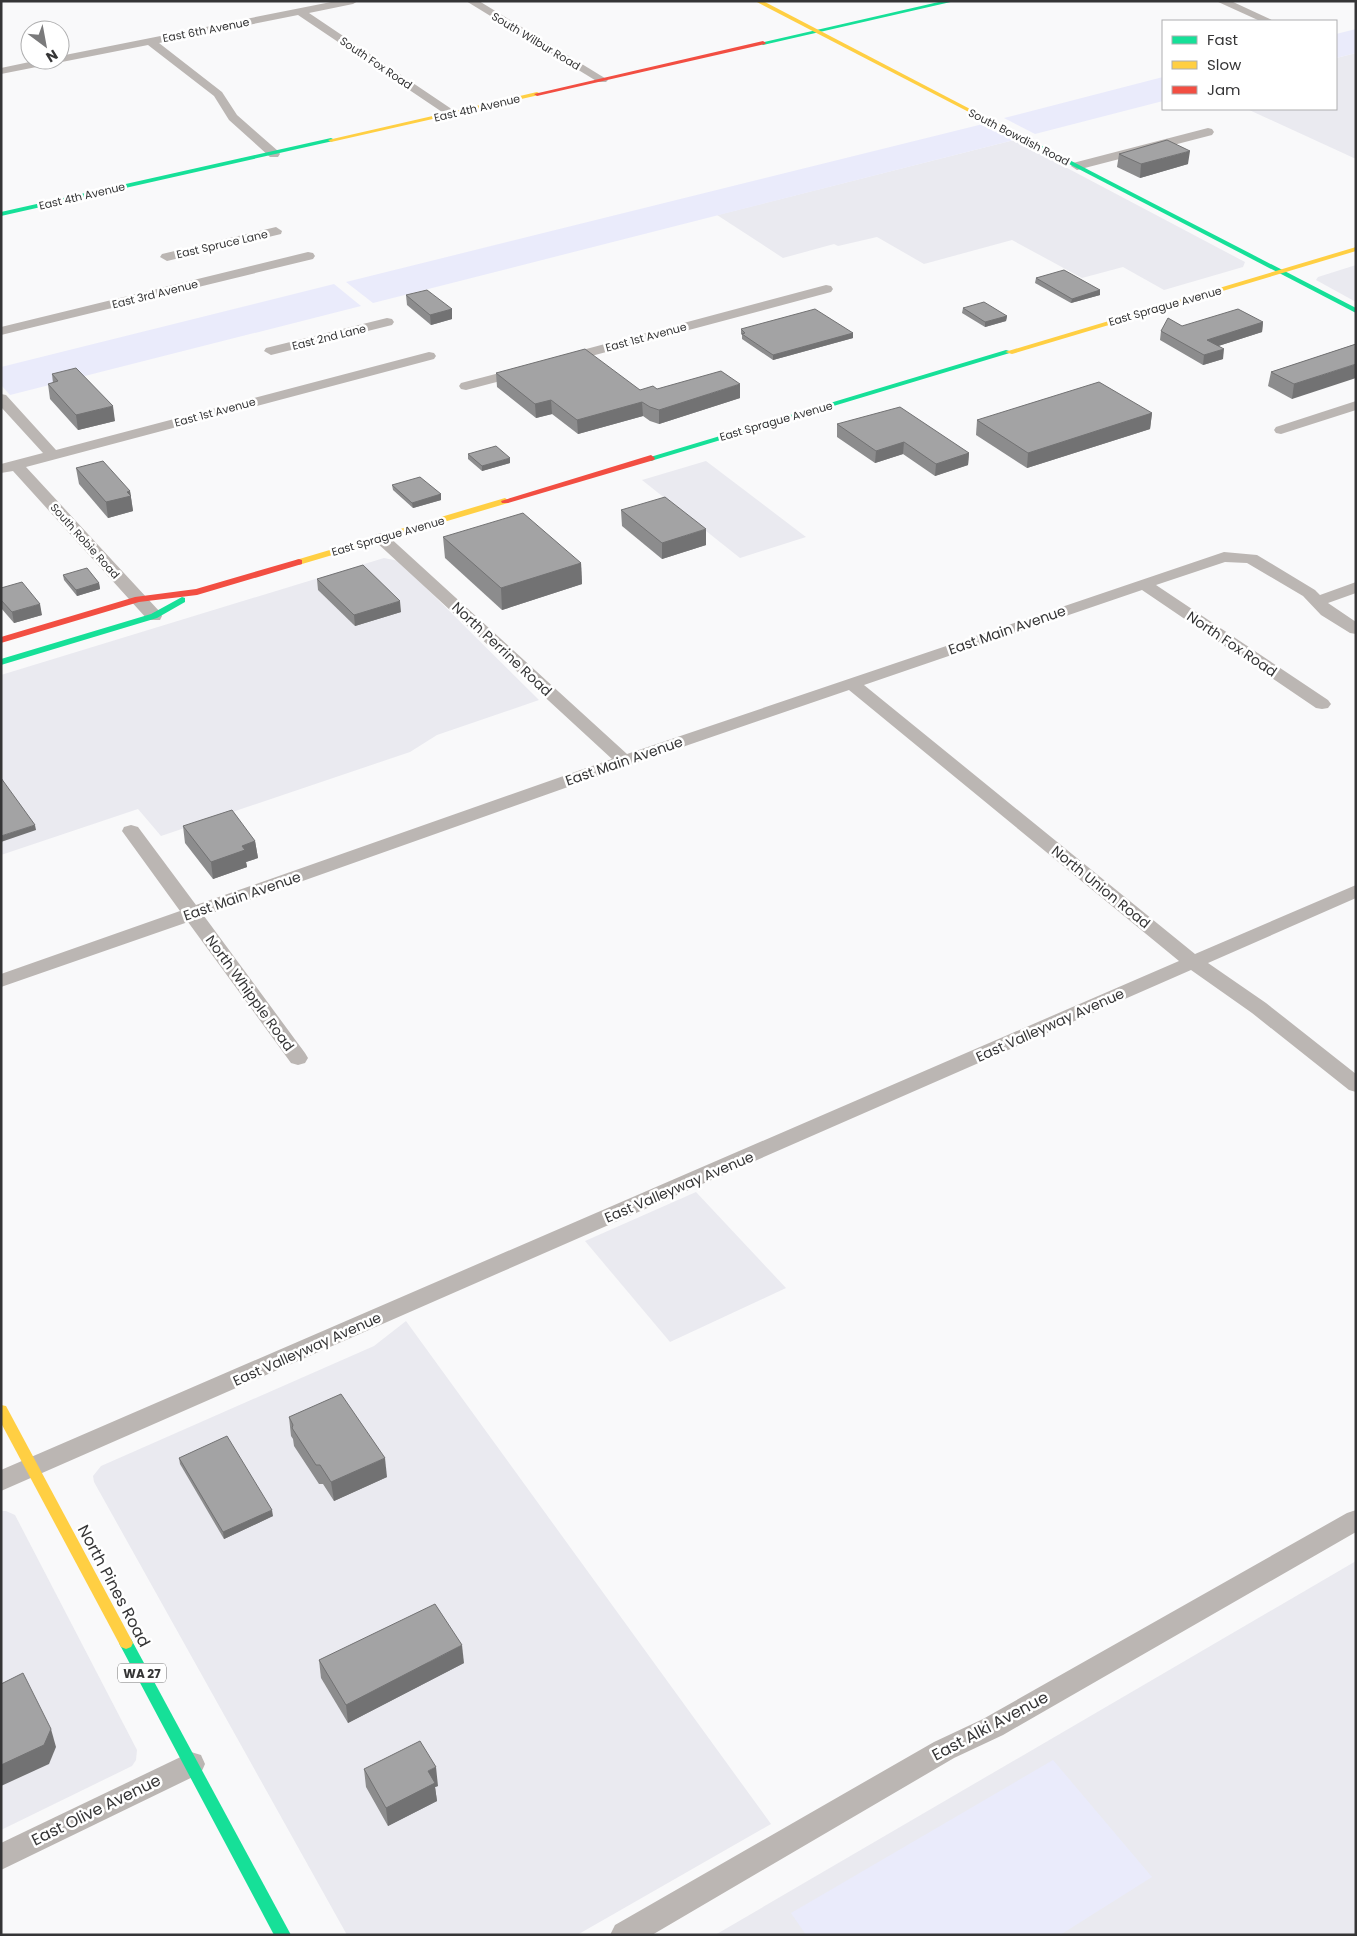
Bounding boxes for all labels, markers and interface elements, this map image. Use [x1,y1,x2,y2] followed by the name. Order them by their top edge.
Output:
[489,8,583,74] street label: South Wilbur Road
[161,14,251,46] street label: East 6th Avenue
[20,20,70,70] north arrow
[1162,20,1337,110] legend
[1207,29,1238,50] text: Fast
[337,33,415,93] street label: South Fox Road
[42,45,62,67] text: N
[1207,54,1242,75] text: Slow
[1207,79,1241,100] text: Jam
[432,90,522,126] street label: East 4th Avenue
[966,104,1072,170] street label: South Bowdish Road
[37,178,127,214] street label: East 4th Avenue
[175,226,269,262] street label: East Spruce Lane
[110,276,200,312] street label: East 3rd Avenue
[1107,282,1223,330] street label: East Sprague Avenue
[604,318,688,356] street label: East 1st Avenue
[290,320,368,354] street label: East 2nd Lane
[173,393,257,431] street label: East 1st Avenue
[718,397,834,445] street label: East Sprague Avenue
[47,500,123,582] street label: South Robie Road
[330,512,446,560] street label: East Sprague Avenue
[448,597,556,701] street label: North Perrine Road
[946,600,1069,659] street label: East Main Avenue
[1183,606,1281,682] street label: North Fox Road
[563,731,686,790] street label: East Main Avenue
[1047,841,1155,933] street label: North Union Road
[181,866,304,925] street label: East Main Avenue
[201,931,299,1055] street label: North Whipple Road
[973,983,1128,1067] street label: East Valleyway Avenue
[601,1146,757,1228] street label: East Valleyway Avenue
[230,1307,385,1391] street label: East Valleyway Avenue
[72,1521,156,1651] street label: North Pines Road
[118,1664,166,1682] road number: WA 27
[928,1686,1052,1766] street label: East Alki Avenue
[28,1769,165,1851] street label: East Olive Avenue

